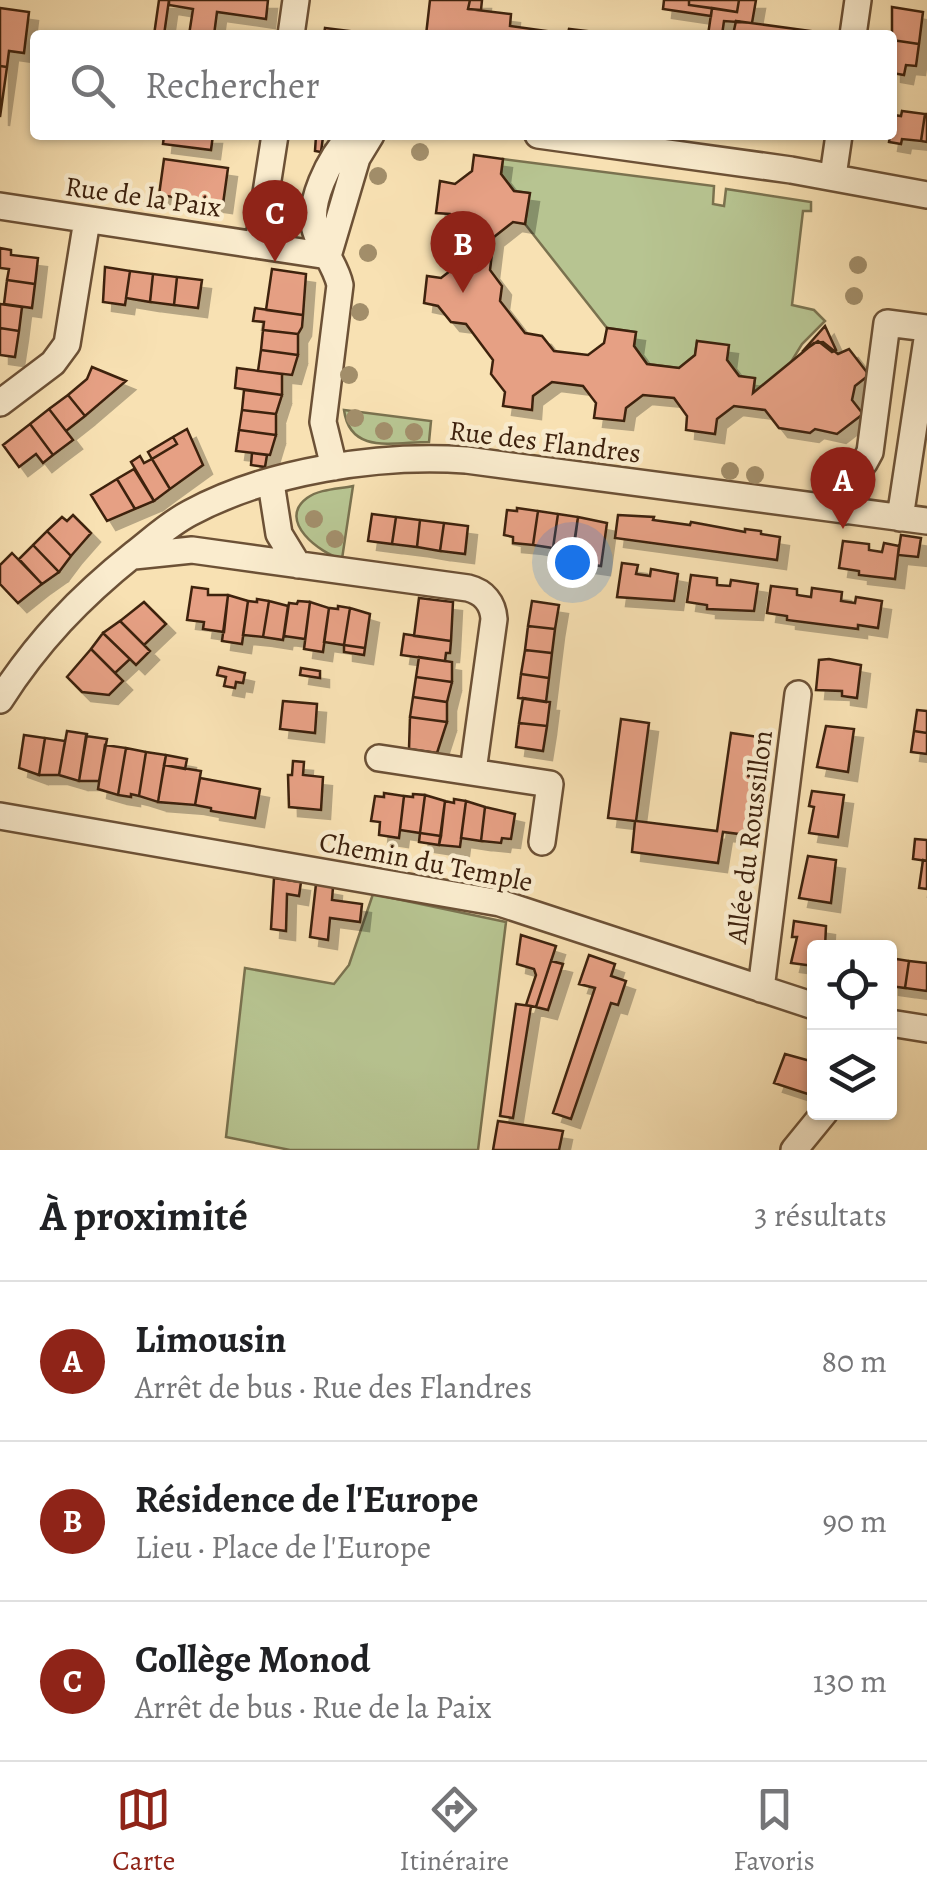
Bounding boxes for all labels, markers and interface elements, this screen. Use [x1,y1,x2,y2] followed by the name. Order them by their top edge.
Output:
[30,30,897,140] search box
[65,58,120,113] icon: search
[145,59,320,111] text: Rechercher
[63,167,224,227] street label: Rue de la Paix
[242,180,308,262] pin: C
[430,210,496,293] pin: B
[447,411,643,473] street label: Rue des Flandres
[810,446,876,529] pin: A
[547,537,598,588] your location
[718,728,782,947] street label: Allée du Roussillon
[316,823,536,901] street label: Chemin du Temple
[807,940,897,1120] map controls
[807,940,897,1030] button: locate
[807,1030,897,1120] button: layers
[40,1187,248,1244] text: À proximité
[754,1193,887,1237] text: 3 résultats
[135,1313,286,1365] text: Limousin
[62,1339,83,1383] text: A
[821,1339,887,1383] text: 80 m
[135,1365,532,1409] text: Arrêt de bus · Rue des Flandres
[135,1473,479,1525] text: Résidence de l'Europe
[62,1499,83,1543] text: B
[822,1499,887,1543] text: 90 m
[135,1525,431,1569] text: Lieu · Place de l'Europe
[135,1633,370,1685] text: Collège Monod
[63,1659,82,1703] text: C
[813,1659,887,1703] text: 130 m
[135,1685,491,1729] text: Arrêt de bus · Rue de la Paix
[112,1782,175,1880] tab: Carte
[400,1782,509,1880] tab: Itinéraire
[733,1782,815,1880] tab: Favoris

